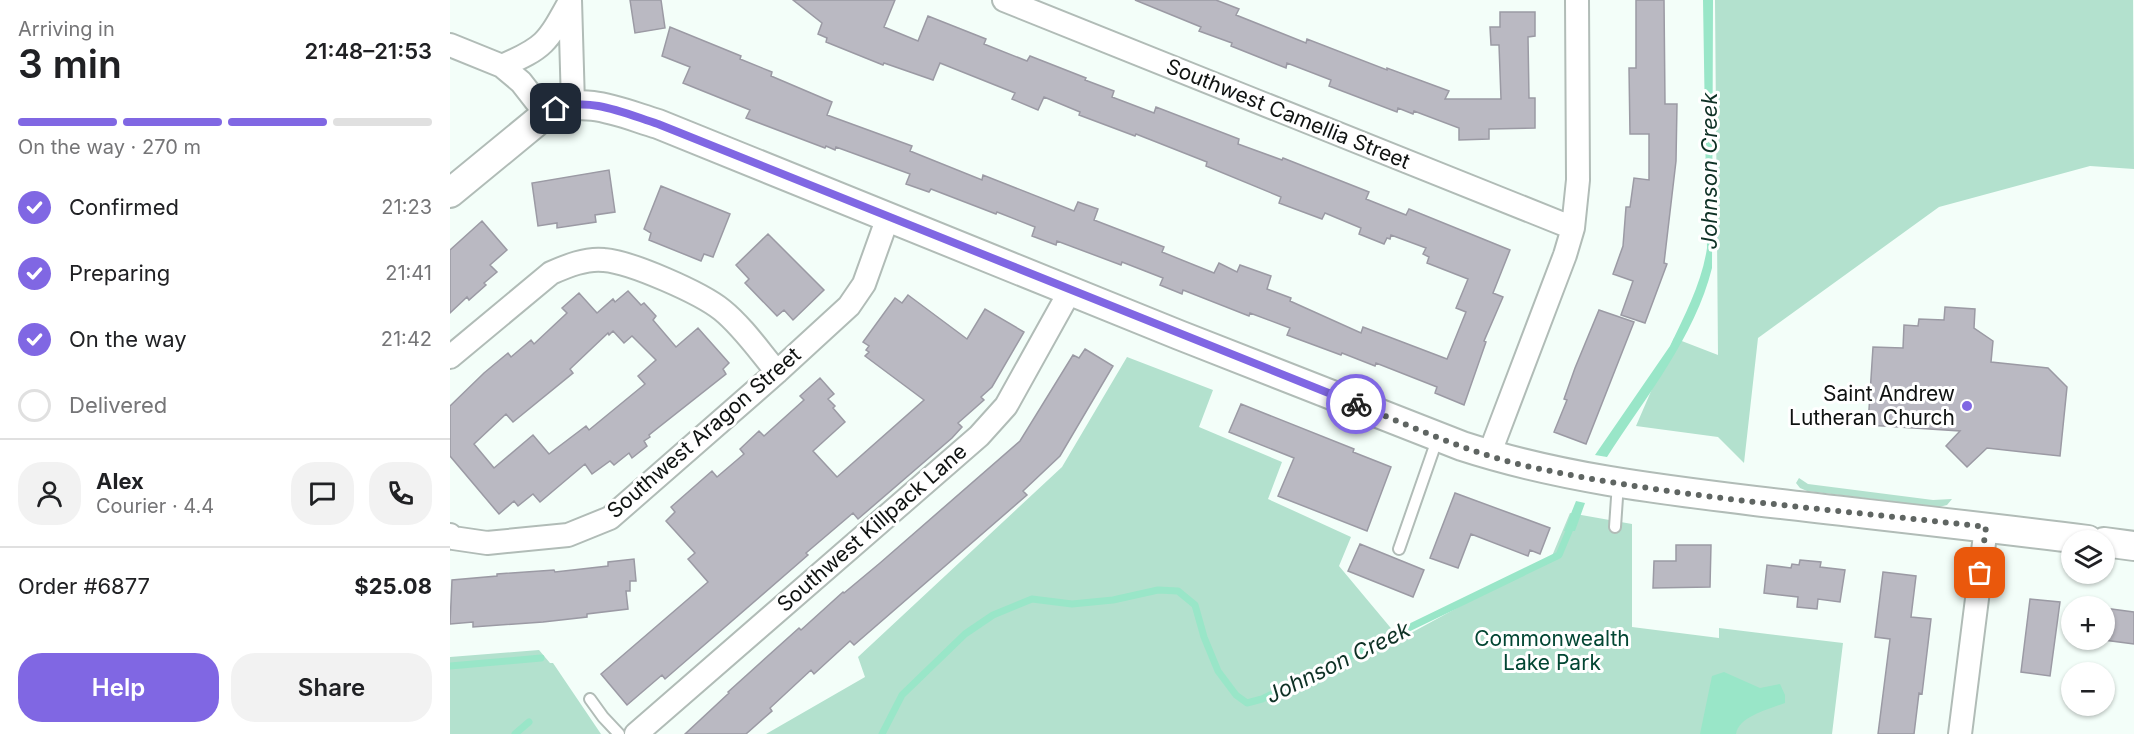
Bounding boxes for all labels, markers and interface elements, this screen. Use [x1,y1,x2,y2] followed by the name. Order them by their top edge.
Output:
[18,17,115,41] text: Arriving in
[304,38,432,64] text: 21:48–21:53
[18,40,122,87] text: 3 min
[1163,53,1414,174] street label: Southwest Camellia Street
[530,83,581,134] pin
[1696,91,1722,250] water label: Johnson Creek
[539,92,572,125] icon: home
[18,135,201,159] text: On the way · 270 m
[18,191,51,224] icon: check
[69,194,179,220] text: Confirmed
[381,195,432,219] text: 21:23
[18,257,51,290] icon: check
[69,260,170,286] text: Preparing
[385,261,432,285] text: 21:41
[18,323,51,356] icon: check
[69,326,187,352] text: On the way
[381,327,432,351] text: 21:42
[602,342,806,523] street label: Southwest Aragon Street
[1326,374,1386,434] courier
[1789,381,1955,430] place label: Saint Andrew Lutheran Church
[1340,388,1373,421] icon: bike
[69,392,167,418] text: Delivered
[1960,399,1974,413] marker: Saint Andrew Lutheran Church
[772,438,972,617] street label: Southwest Killpack Lane
[18,462,81,525] button: person
[291,462,354,525] button: chat
[369,462,432,525] button: phone
[96,468,144,494] text: Alex
[96,494,214,518] text: Courier · 4.4
[2061,530,2115,716] map controls
[2061,530,2115,584] button: layers
[1954,547,2005,598] pin
[1963,556,1996,589] icon: bag
[18,573,150,599] text: Order #6877
[354,573,432,599] text: $25.08
[2061,596,2115,650] button: +
[1262,615,1415,708] water label: Johnson Creek
[1474,626,1630,675] park label: Commonwealth Lake Park
[18,653,219,722] button: Help
[231,653,432,722] button: Share
[2061,662,2115,716] button: −

